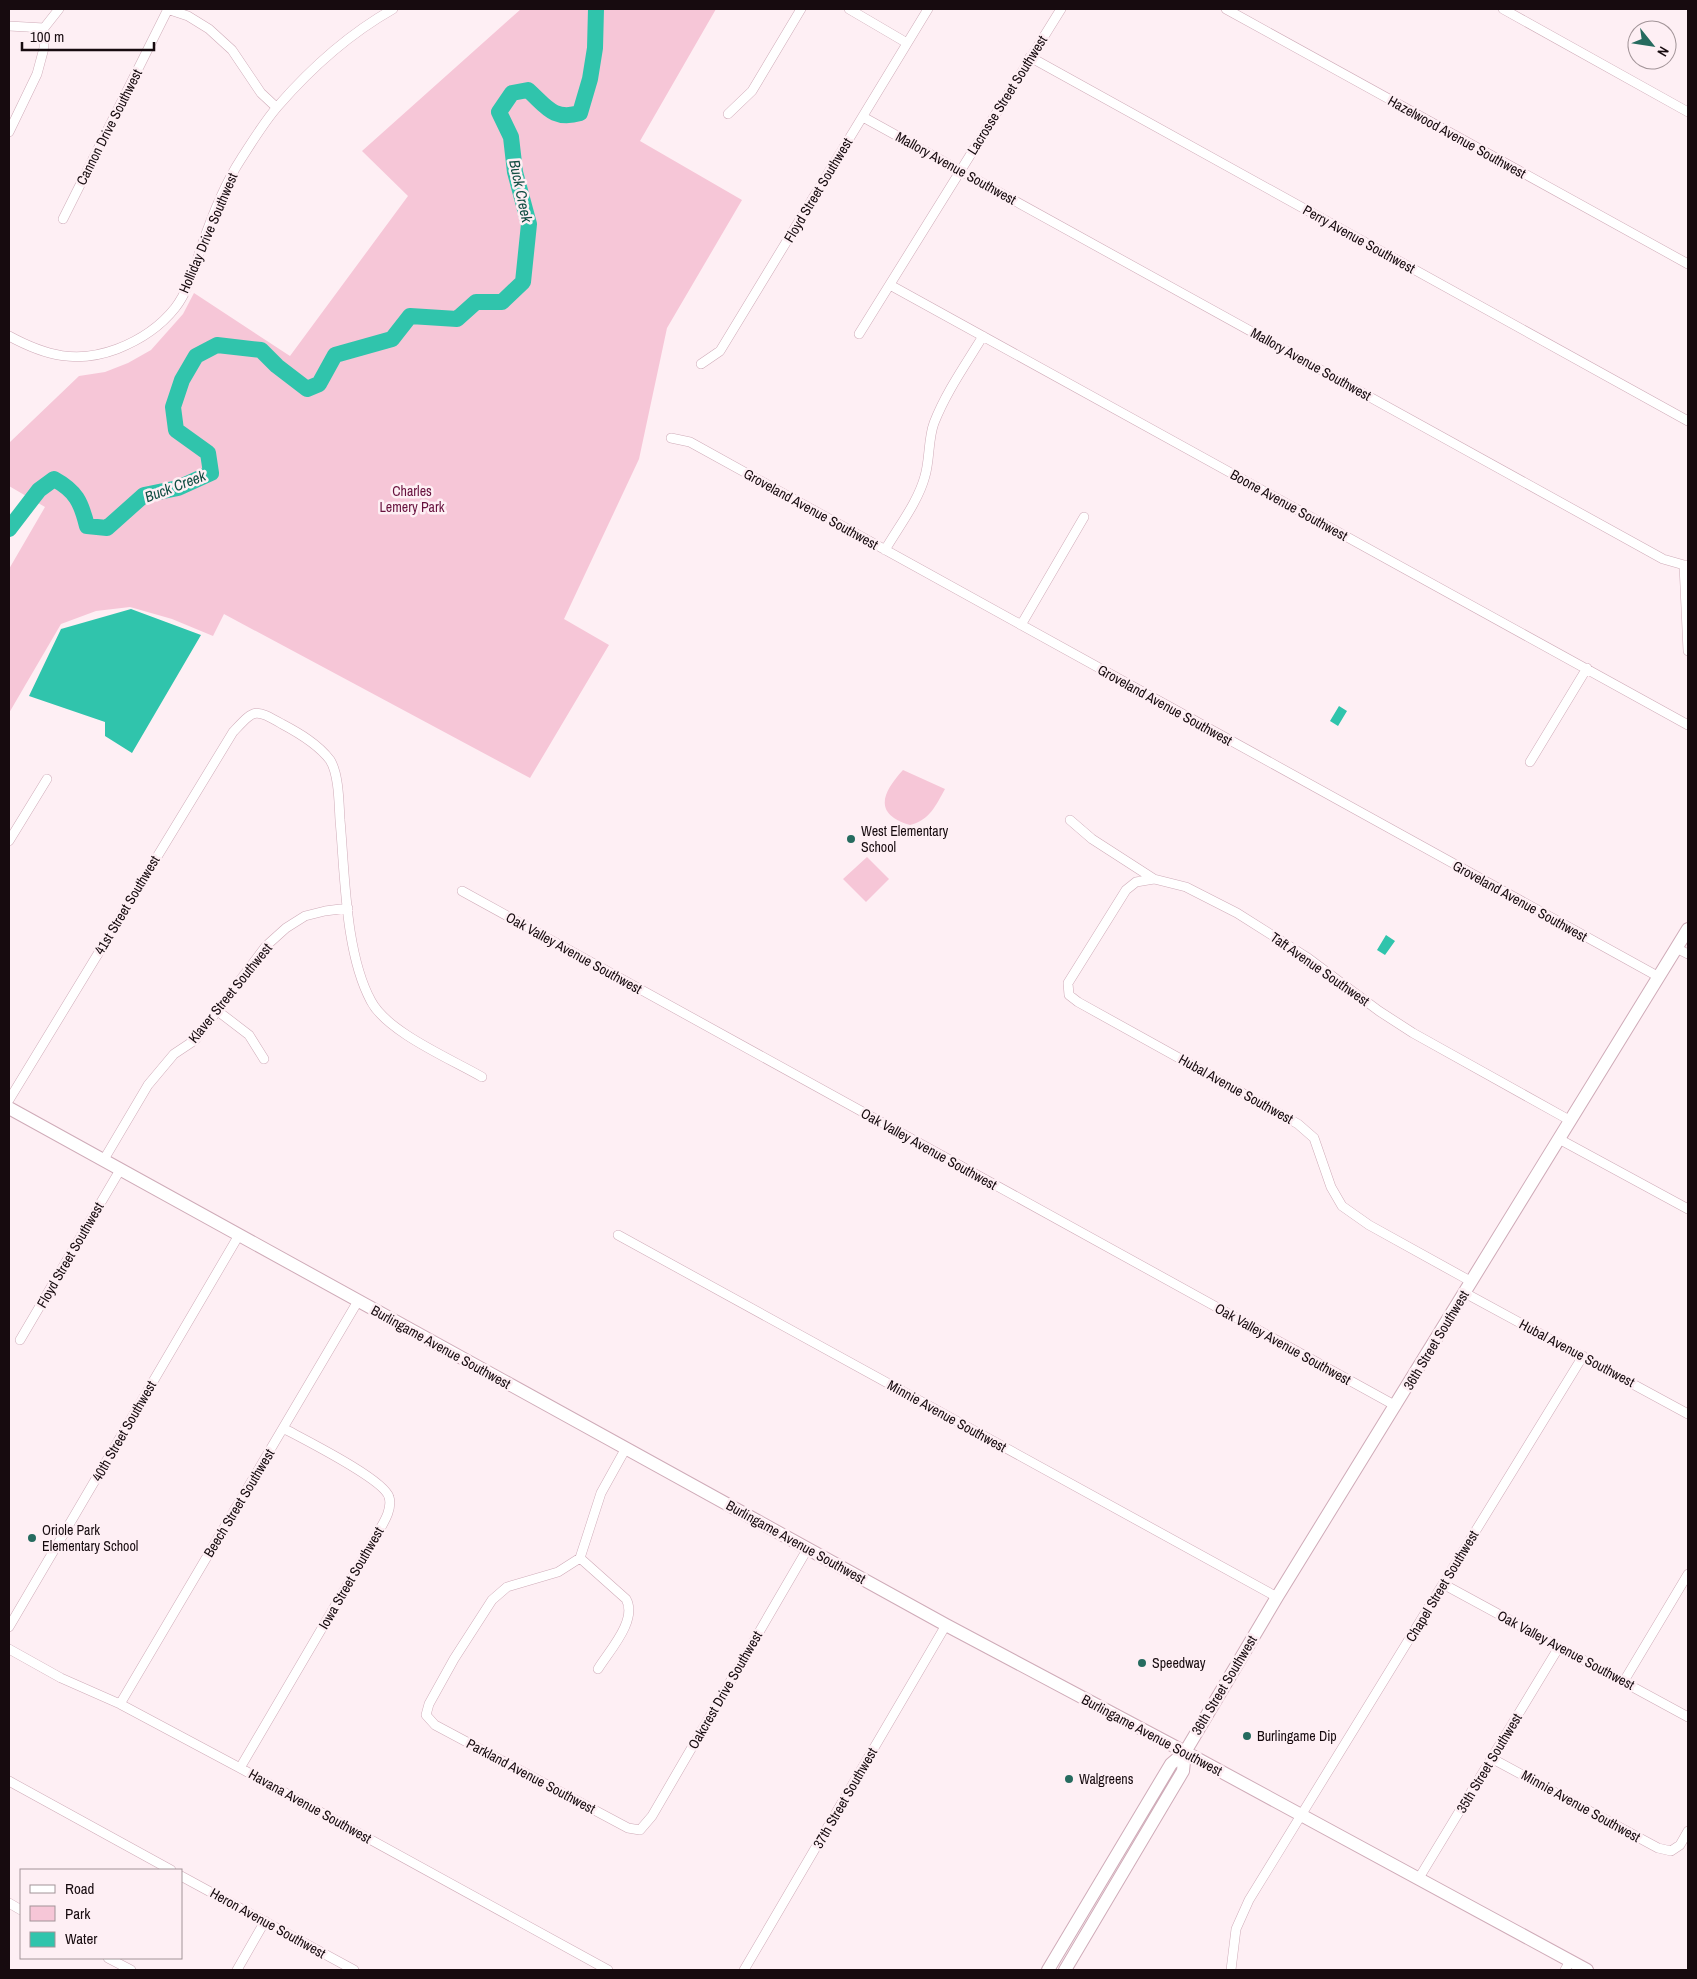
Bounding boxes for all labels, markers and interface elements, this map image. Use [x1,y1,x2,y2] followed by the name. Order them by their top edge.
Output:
[22,20,155,52] scale bar
[1627,20,1677,70] north arrow
[30,26,64,47] text: 100 m
[963,32,1051,158] street label: Lacrosse Street Southwest
[1653,43,1673,60] text: N
[72,66,146,188] street label: Cannon Drive Southwest
[1385,92,1529,182] street label: Hazelwood Avenue Southwest
[893,127,1019,209] street label: Mallory Avenue Southwest
[780,134,856,246] street label: Floyd Street Southwest
[504,158,538,225] water label: Buck Creek
[175,170,241,296] street label: Holliday Drive Southwest
[1300,201,1418,277] street label: Perry Avenue Southwest
[1248,323,1374,405] street label: Mallory Avenue Southwest
[142,465,209,507] water label: Buck Creek
[741,465,881,553] street label: Groveland Avenue Southwest
[1227,465,1351,545] street label: Boone Avenue Southwest
[379,482,445,516] park label: Charles Lemery Park
[1095,661,1235,749] street label: Groveland Avenue Southwest
[861,822,948,856] place label: West Elementary School
[845,833,857,845] marker: West Elementary School
[90,852,164,958] street label: 41st Street Southwest
[1450,857,1590,945] street label: Groveland Avenue Southwest
[503,908,645,998] street label: Oak Valley Avenue Southwest
[1267,928,1373,1010] street label: Taft Avenue Southwest
[184,939,276,1047] street label: Klaver Street Southwest
[1176,1050,1296,1128] street label: Hubal Avenue Southwest
[858,1104,1000,1194] street label: Oak Valley Avenue Southwest
[33,1199,107,1311] street label: Floyd Street Southwest
[1399,1287,1473,1393] street label: 36th Street Southwest
[1212,1299,1354,1389] street label: Oak Valley Avenue Southwest
[368,1301,514,1393] street label: Burlingame Avenue Southwest
[1516,1315,1638,1391] street label: Hubal Avenue Southwest
[884,1376,1010,1456] street label: Minnie Avenue Southwest
[88,1378,160,1484] street label: 40th Street Southwest
[200,1446,278,1560] street label: Beech Street Southwest
[723,1496,869,1588] street label: Burlingame Avenue Southwest
[42,1521,138,1555] place label: Oriole Park Elementary School
[314,1524,388,1632] street label: Iowa Street Southwest
[1402,1527,1482,1645] street label: Chapel Street Southwest
[26,1532,38,1544] marker: Oriole Park Elementary School
[1494,1606,1638,1694] street label: Oak Valley Avenue Southwest
[684,1628,766,1752] street label: Oakcrest Drive Southwest
[1187,1632,1261,1738] street label: 36th Street Southwest
[1152,1654,1206,1672] place label: Speedway
[1136,1657,1148,1669] marker: Speedway
[1079,1690,1225,1780] street label: Burlingame Avenue Southwest
[1452,1710,1526,1816] street label: 35th Street Southwest
[1257,1727,1337,1745] place label: Burlingame Dip
[1241,1730,1253,1742] marker: Burlingame Dip
[463,1734,599,1818] street label: Parkland Avenue Southwest
[809,1745,881,1851] street label: 37th Street Southwest
[245,1765,375,1847] street label: Havana Avenue Southwest
[1518,1766,1644,1846] street label: Minnie Avenue Southwest
[1079,1770,1134,1788] place label: Walgreens
[1063,1773,1075,1785] marker: Walgreens
[20,1869,182,1959] legend
[65,1878,94,1899] text: Road
[207,1884,329,1962] street label: Heron Avenue Southwest
[65,1903,91,1924] text: Park
[65,1928,97,1949] text: Water

